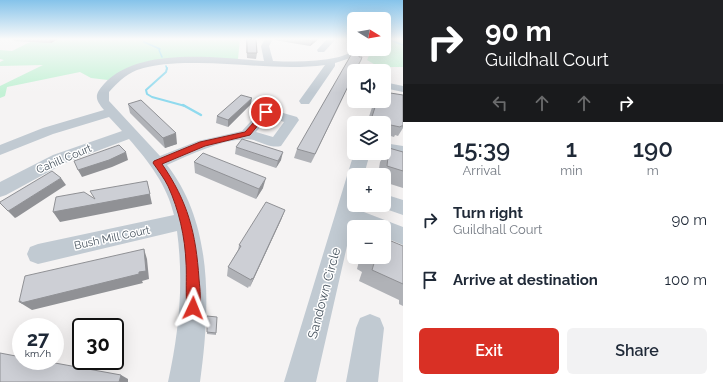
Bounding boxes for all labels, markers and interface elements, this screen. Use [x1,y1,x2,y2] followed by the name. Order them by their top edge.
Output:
[347,12,391,56] north arrow
[347,12,391,264] map controls
[485,15,551,48] text: 90 m
[419,16,471,68] icon: right
[485,49,609,70] text: Guildhall Court
[347,64,391,108] button: sound
[489,92,511,114] icon: left
[531,92,553,114] icon: ahead
[573,92,595,114] icon: ahead
[615,92,637,114] icon: right
[249,95,283,129] pin
[255,101,277,123] icon: arrive
[347,116,391,160] button: layers
[453,134,510,163] text: 15:39
[566,134,577,163] text: 1
[633,134,673,163] text: 190
[34,141,94,177] street label: Cahill Court
[463,163,501,178] text: Arrival
[560,163,583,178] text: min
[647,163,659,178] text: m
[347,168,391,212] button: +
[453,204,523,222] text: Turn right
[419,209,441,231] icon: right
[671,211,707,229] text: 90 m
[347,220,391,264] button: −
[453,222,542,237] text: Guildhall Court
[73,224,151,252] street label: Bush Mill Court
[305,245,344,340] street label: Sandown Circle
[419,269,441,291] icon: arrive
[453,271,598,289] text: Arrive at destination
[665,271,707,289] text: 100 m
[172,287,214,329] position arrow
[72,318,124,370] speed limit sign: 30
[27,327,49,351] text: 27
[419,328,559,374] button: Exit
[567,328,707,374] button: Share
[25,348,51,359] text: km/h

